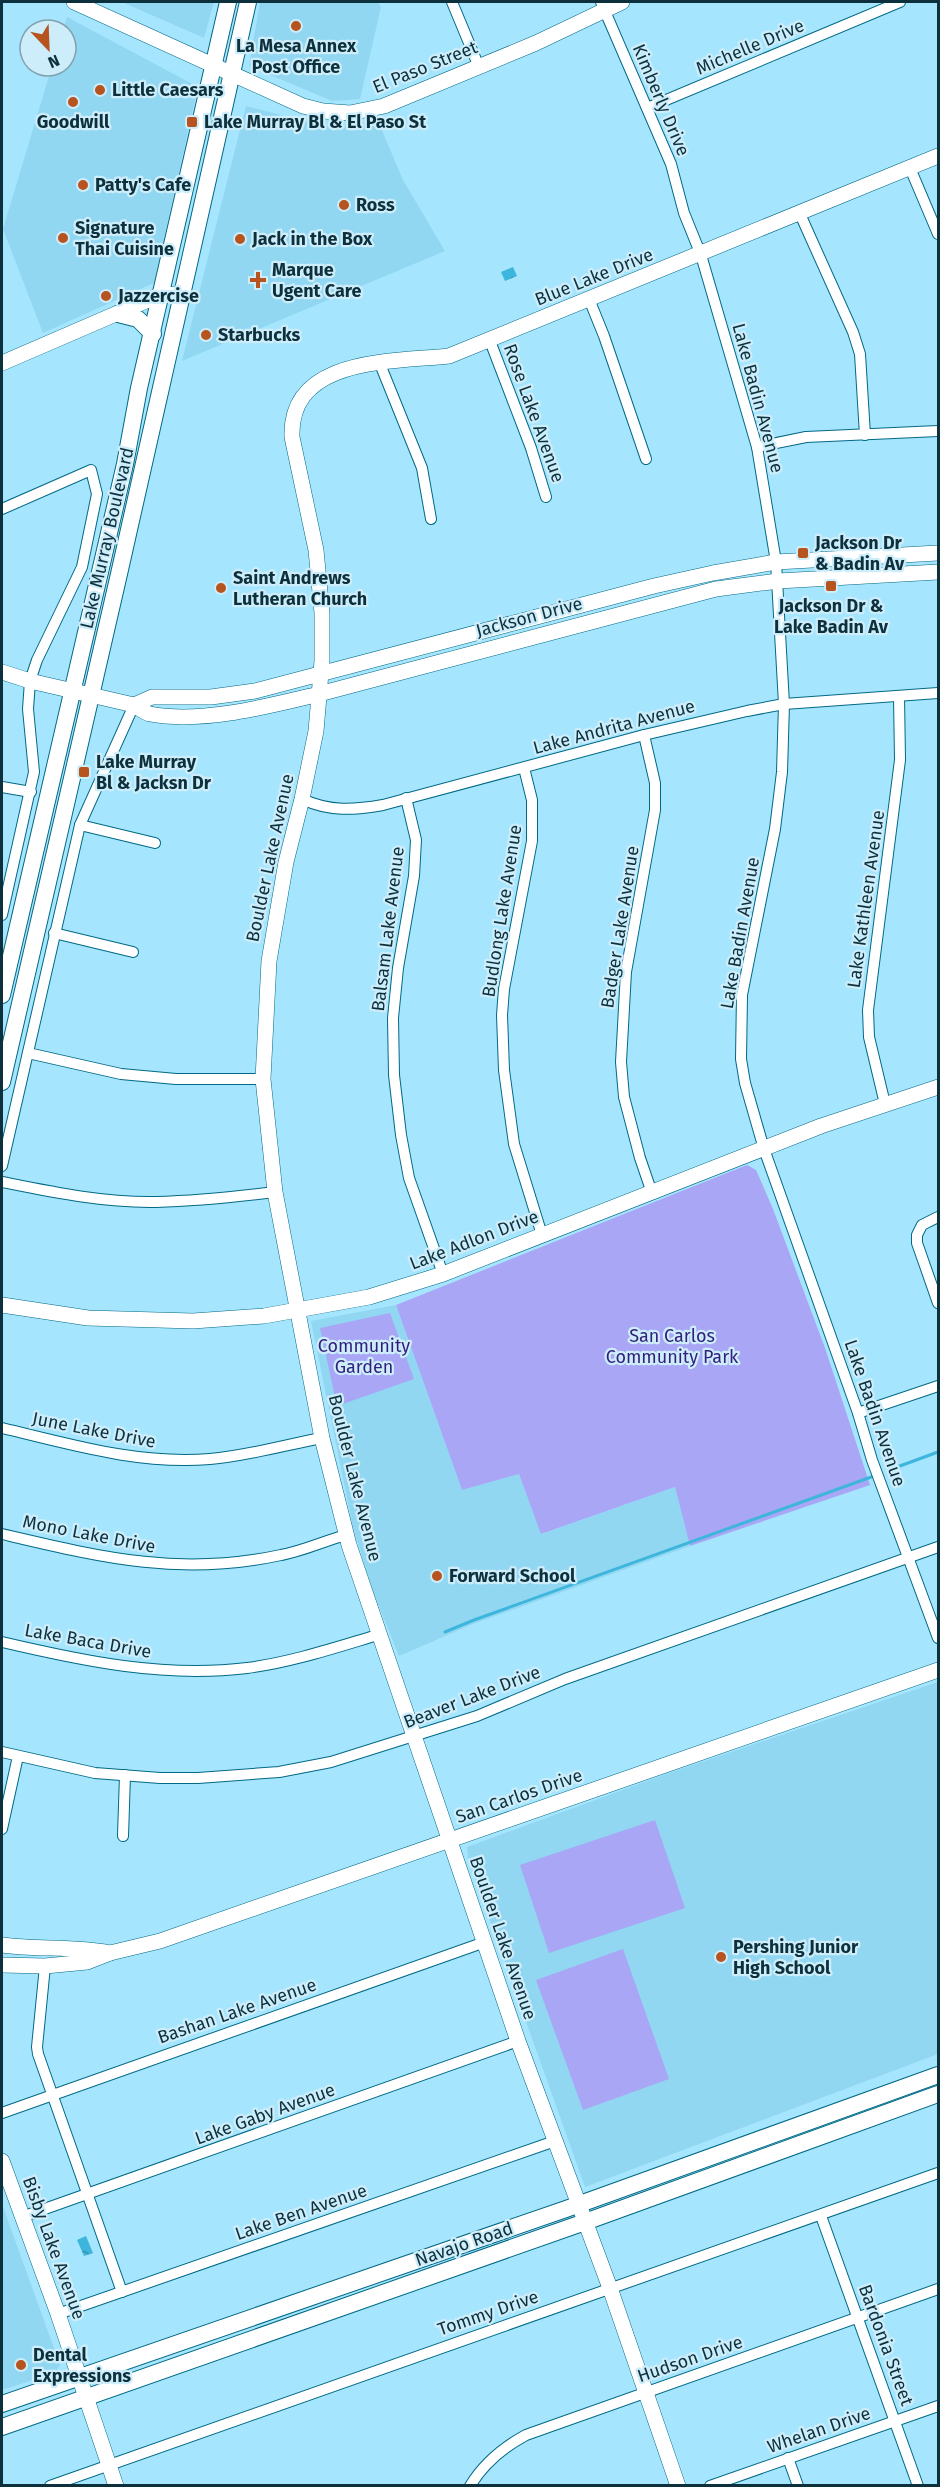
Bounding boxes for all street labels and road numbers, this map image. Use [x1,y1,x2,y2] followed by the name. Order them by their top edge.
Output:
[693,14,807,80] street label: Michelle Drive
[369,36,481,98] street label: El Paso Street
[628,41,694,159] street label: Kimberly Drive
[532,243,656,311] street label: Blue Lake Drive
[727,321,789,475] street label: Lake Badin Avenue
[499,341,569,485] street label: Rose Lake Avenue
[75,445,139,631] street label: Lake Murray Boulevard
[473,592,585,642] street label: Jackson Drive
[531,695,697,759] street label: Lake Andrita Avenue
[241,772,299,944] street label: Boulder Lake Avenue
[843,809,889,989] street label: Lake Kathleen Avenue
[477,823,527,999] street label: Budlong Lake Avenue
[596,844,644,1010] street label: Badger Lake Avenue
[367,845,409,1013] street label: Balsam Lake Avenue
[716,855,764,1011] street label: Lake Badin Avenue
[406,1205,542,1275] street label: Lake Adlon Drive
[840,1337,910,1489] street label: Lake Badin Avenue
[324,1392,386,1564] street label: Boulder Lake Avenue
[30,1407,158,1453] street label: June Lake Drive
[21,1510,157,1558] street label: Mono Lake Drive
[23,1619,153,1663] street label: Lake Baca Drive
[400,1661,544,1733] street label: Beaver Lake Drive
[453,1764,585,1828] street label: San Carlos Drive
[465,1853,541,2023] street label: Boulder Lake Avenue
[155,1973,319,2049] street label: Bashan Lake Avenue
[192,2078,338,2150] street label: Lake Gaby Avenue
[18,2173,90,2323] street label: Bisby Lake Avenue
[232,2179,370,2245] street label: Lake Ben Avenue
[412,2217,516,2271] street label: Navajo Road
[854,2281,918,2409] street label: Bardonia Street
[435,2285,541,2341] street label: Tommy Drive
[634,2331,746,2387] street label: Hudson Drive
[764,2402,874,2458] street label: Whelan Drive

